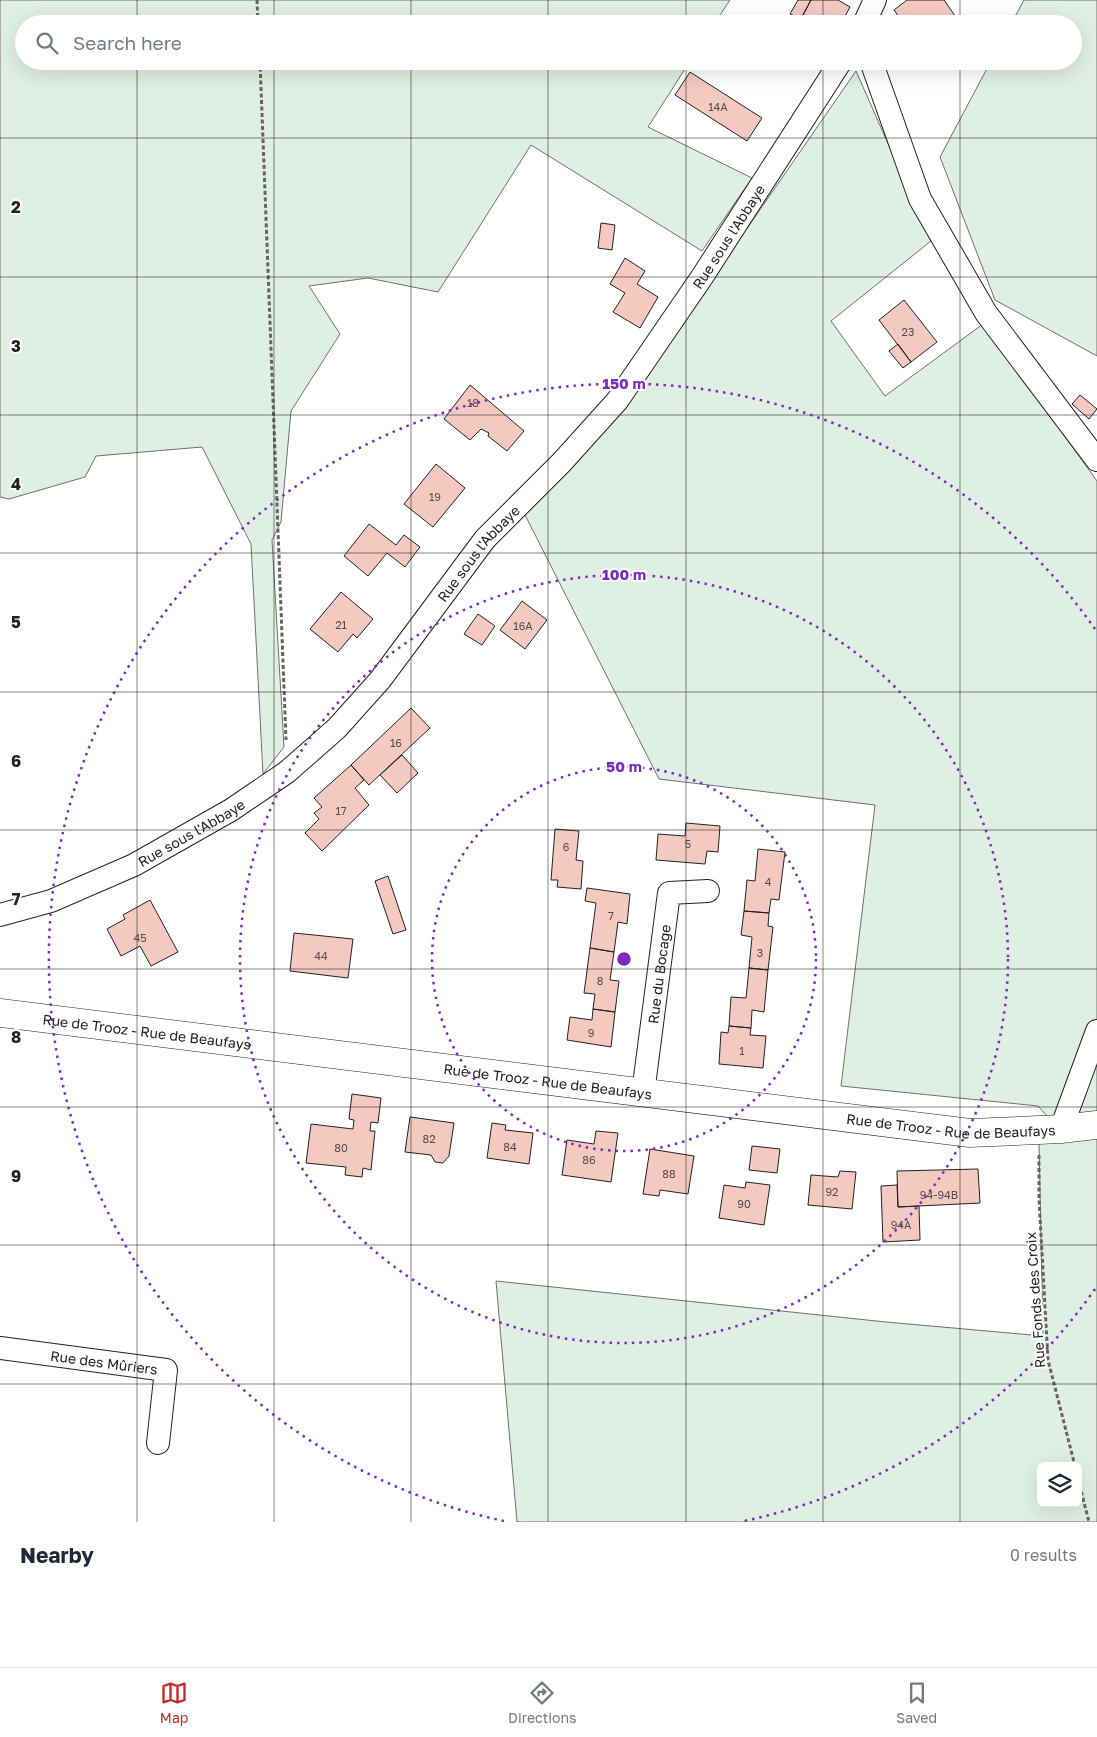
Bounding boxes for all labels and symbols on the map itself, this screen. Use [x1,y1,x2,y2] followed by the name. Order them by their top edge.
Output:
[708,100,728,113] house number: 14A
[688,181,768,292] street label: Rue sous l'Abbaye
[11,197,21,217] text: 2
[902,325,914,338] house number: 23
[11,336,21,356] text: 3
[602,374,646,392] text: 150 m
[467,396,479,409] house number: 18
[11,474,21,494] text: 4
[429,490,441,503] house number: 19
[433,501,523,605] street label: Rue sous l'Abbaye
[602,565,646,583] text: 100 m
[11,612,21,632] text: 5
[335,618,347,631] house number: 21
[513,619,533,632] house number: 16A
[390,736,402,749] house number: 16
[11,751,21,771] text: 6
[606,757,642,775] text: 50 m
[135,795,248,870] street label: Rue sous l'Abbaye
[335,804,347,817] house number: 17
[685,837,691,850] house number: 5
[563,840,570,853] house number: 6
[765,875,772,888] house number: 4
[12,889,21,909] text: 7
[608,909,614,922] house number: 7
[644,923,673,1025] street label: Rue du Bocage
[133,931,147,944] house number: 45
[757,946,763,959] house number: 3
[314,949,328,962] house number: 44
[615,950,633,968] centre of rings
[597,974,604,987] house number: 8
[42,1010,252,1052] street label: Rue de Trooz - Rue de Beaufays
[588,1026,594,1039] house number: 9
[11,1027,21,1047] text: 8
[739,1044,745,1057] house number: 1
[443,1059,653,1102] street label: Rue de Trooz - Rue de Beaufays
[846,1109,1056,1141] street label: Rue de Trooz - Rue de Beaufays
[422,1132,436,1145] house number: 82
[503,1140,517,1153] house number: 84
[334,1141,348,1154] house number: 80
[582,1153,596,1166] house number: 86
[11,1166,21,1186] text: 9
[662,1167,676,1180] house number: 88
[825,1185,839,1198] house number: 92
[920,1188,958,1201] house number: 94-94B
[737,1197,751,1210] house number: 90
[891,1218,912,1231] house number: 94A
[1022,1231,1048,1369] street label: Rue Fonds des Croix
[50,1346,159,1377] street label: Rue des Mûriers

